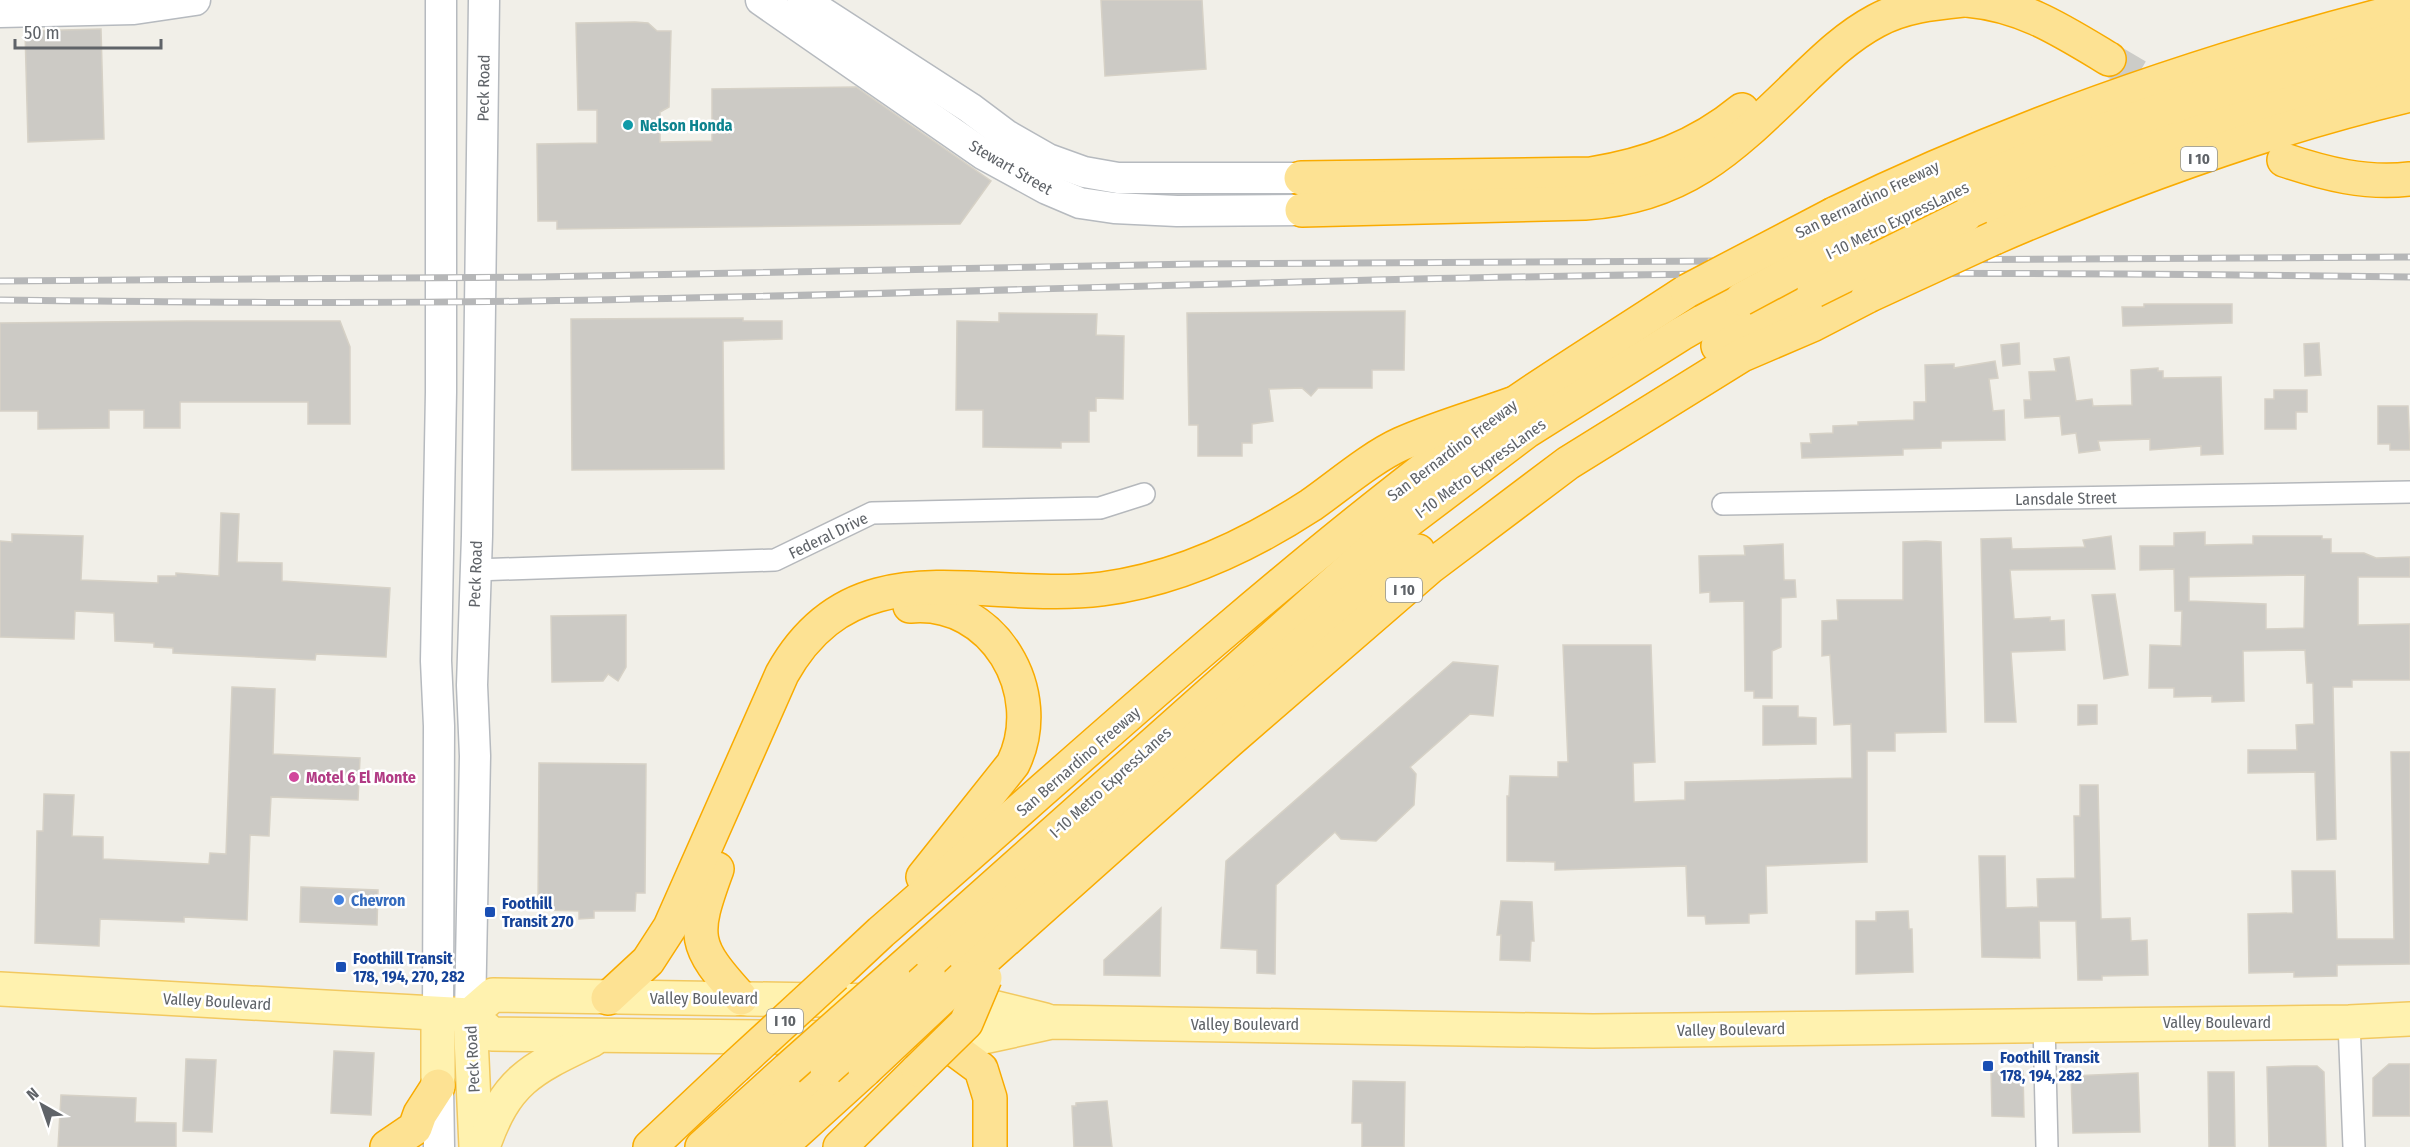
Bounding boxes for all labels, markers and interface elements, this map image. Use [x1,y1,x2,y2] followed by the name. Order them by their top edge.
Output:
[15,12,160,50] scale bar
[24,22,60,44] text: 50 m
[473,54,494,122] street label: Peck Road
[640,116,733,135] place label: Nelson Honda
[621,118,635,132] marker: Nelson Honda
[966,136,1056,199] street label: Stewart Street
[2181,147,2217,171] road number: I 10
[1792,156,1943,242] street label: San Bernardino Freeway
[1823,177,1972,263] street label: I-10 Metro ExpressLanes
[1384,395,1521,505] street label: San Bernardino Freeway
[1411,415,1549,522] street label: I-10 Metro ExpressLanes
[2015,488,2118,509] street label: Lansdale Street
[786,508,871,563] street label: Federal Drive
[465,540,486,608] street label: Peck Road
[1386,578,1422,602] road number: I 10
[1013,702,1145,820] street label: San Bernardino Freeway
[1046,723,1175,842] street label: I-10 Metro ExpressLanes
[306,768,416,787] place label: Motel 6 El Monte
[287,770,301,784] marker: Motel 6 El Monte
[351,891,405,910] place label: Chevron
[332,893,346,907] marker: Chevron
[502,894,574,931] place label: Foothill Transit 270
[483,905,497,919] marker: Foothill Transit 270
[353,949,465,986] place label: Foothill Transit 178, 194, 270, 282
[334,960,348,974] marker: Foothill Transit 178, 194, 270, 282
[162,989,272,1014] street label: Valley Boulevard
[650,989,758,1008] street label: Valley Boulevard
[767,1009,803,1033] road number: I 10
[2163,1013,2271,1032] street label: Valley Boulevard
[1191,1015,1299,1034] street label: Valley Boulevard
[1677,1019,1785,1040] street label: Valley Boulevard
[461,1025,484,1093] street label: Peck Road
[2000,1048,2100,1085] place label: Foothill Transit 178, 194, 282
[1981,1059,1995,1073] marker: Foothill Transit 178, 194, 282
[12,1075,72,1135] north arrow
[23,1084,42,1104] text: N

